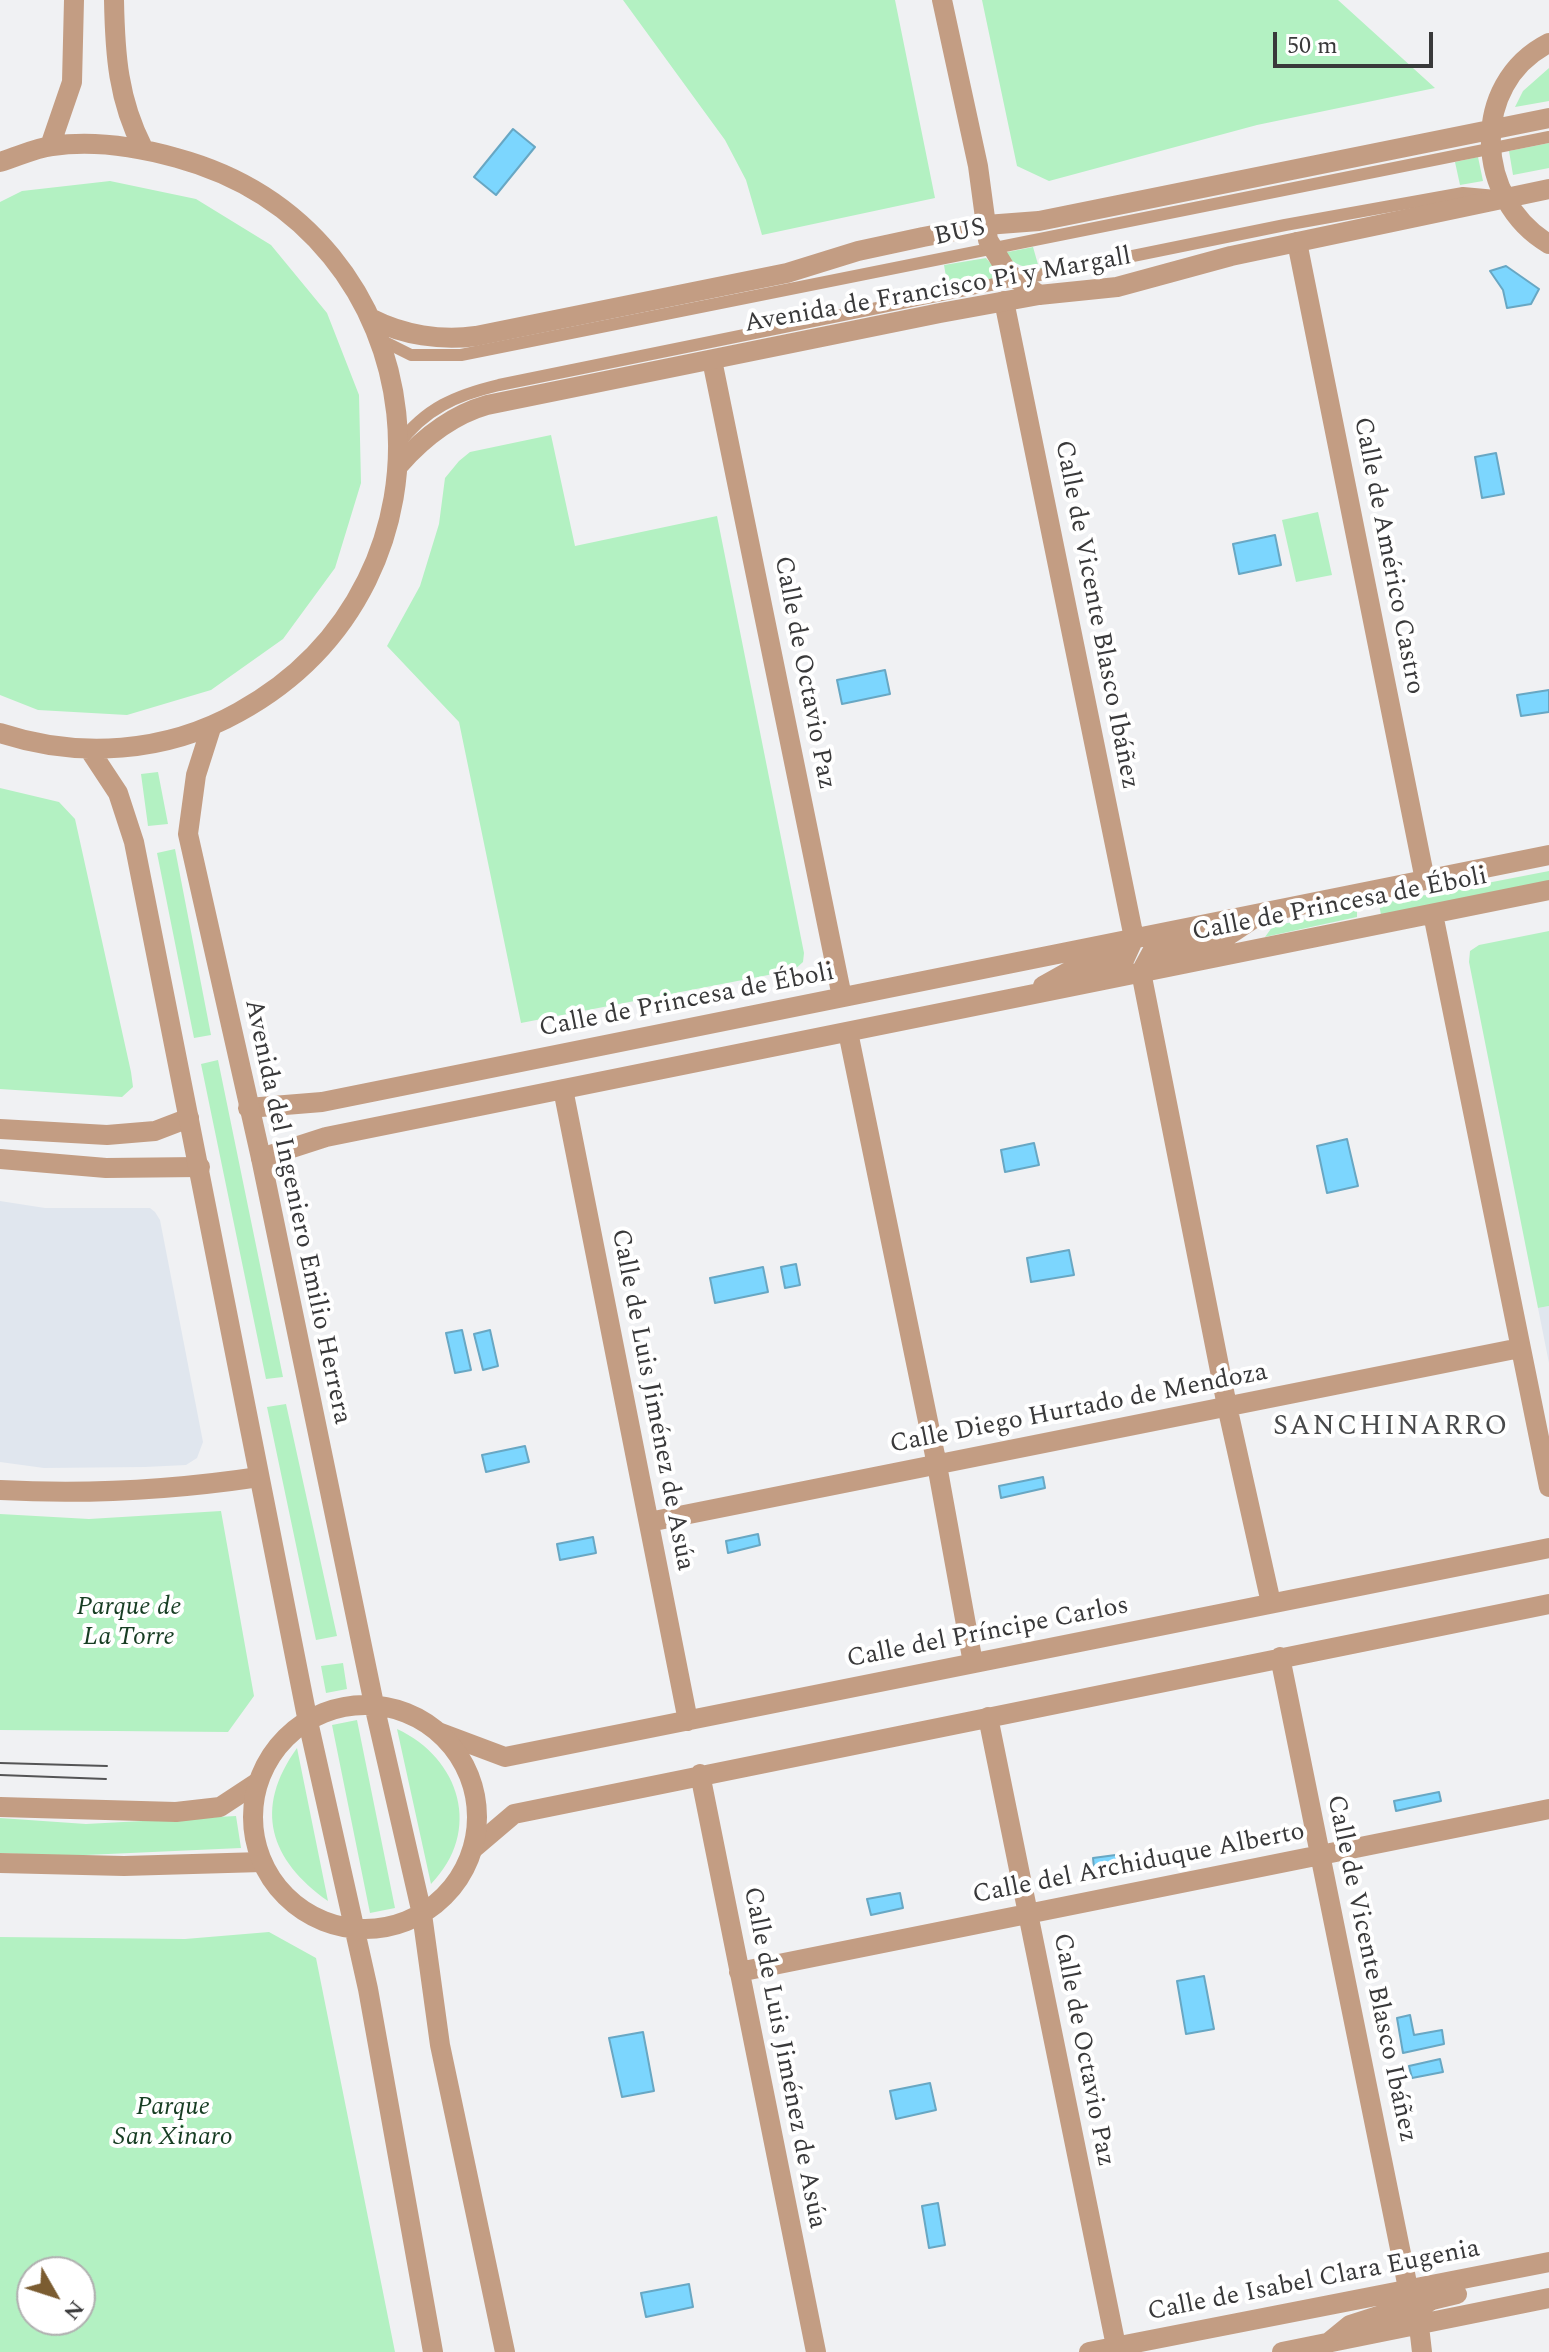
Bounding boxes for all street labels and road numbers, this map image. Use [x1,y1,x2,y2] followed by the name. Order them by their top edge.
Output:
[932,213,988,255] street label: BUS
[742,243,1134,341] street label: Avenida de Francisco Pi y Margall
[1345,415,1429,697] street label: Calle de Américo Castro
[1046,438,1144,792] street label: Calle de Vicente Blasco Ibáñez
[765,554,841,792] street label: Calle de Octavio Paz
[1190,862,1490,950] street label: Calle de Princesa de Éboli
[537,958,837,1046] street label: Calle de Princesa de Éboli
[236,997,356,1427] street label: Avenida del Ingeniero Emilio Herrera
[603,1226,699,1574] street label: Calle de Luis Jiménez de Asúa
[888,1358,1270,1462] street label: Calle Diego Hurtado de Mendoza
[844,1591,1132,1677] street label: Calle del Príncipe Carlos
[1318,1792,1422,2146] street label: Calle de Vicente Blasco Ibáñez
[970,1817,1308,1913] street label: Calle del Archiduque Alberto
[735,1884,831,2232] street label: Calle de Luis Jiménez de Asúa
[1044,1931,1120,2169] street label: Calle de Octavio Paz
[1145,2234,1483,2330] street label: Calle de Isabel Clara Eugenia

